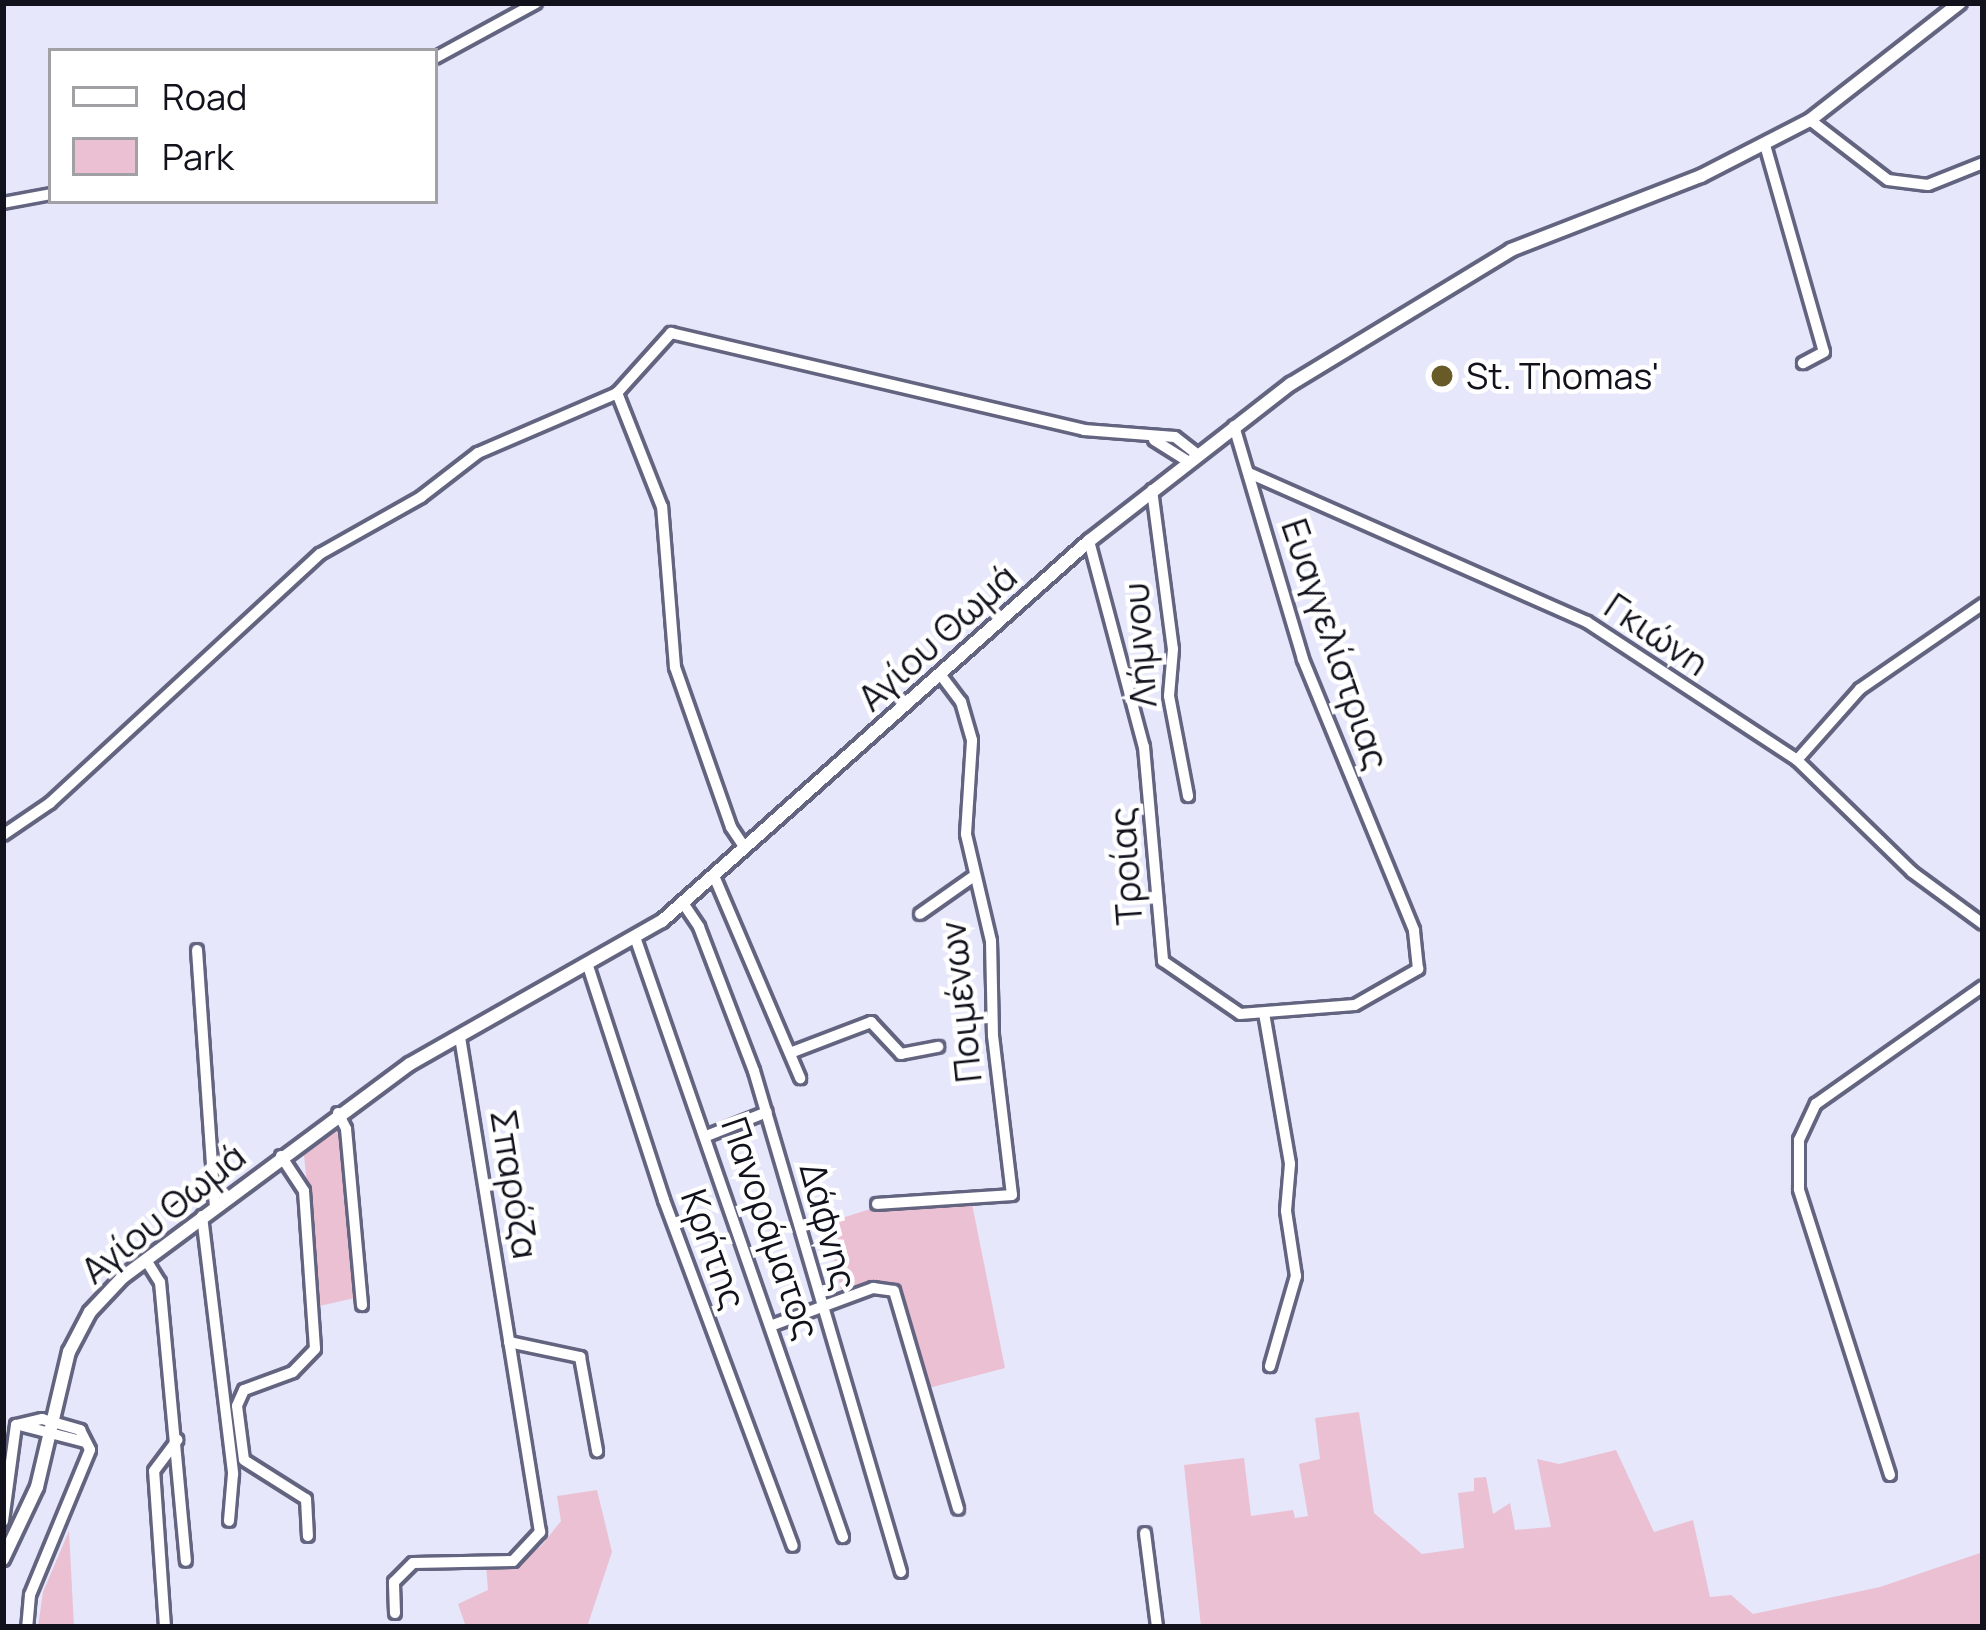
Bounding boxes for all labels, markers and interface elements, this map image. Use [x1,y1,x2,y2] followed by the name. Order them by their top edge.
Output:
[48,48,438,204] legend
[162,72,247,121] text: Road
[162,132,234,181] text: Park
[1466,354,1659,398] place label: St. Thomas'
[1429,363,1455,389] marker: St. Thomas'
[1273,513,1399,775] street label: Ευαγγελίστριας
[849,555,1025,719] street label: Αγίου Θωμά
[1113,581,1165,709] street label: Λήμνου
[1597,584,1717,684] street label: Γκιώνη
[1099,806,1151,926] street label: Τροίας
[930,919,990,1085] street label: Ποιμένων
[482,1106,548,1262] street label: Σπαρόζα
[713,1111,829,1345] street label: Πανοράματος
[72,1134,254,1292] street label: Αγίου Θωμά
[791,1158,867,1294] street label: Δάφνης
[672,1183,756,1315] street label: Κρήτης

